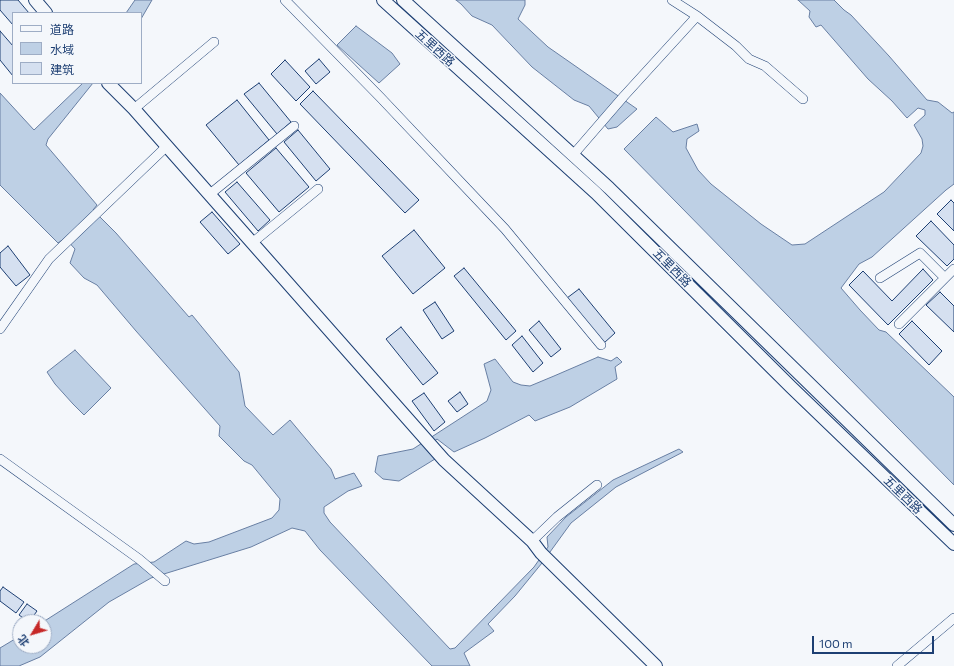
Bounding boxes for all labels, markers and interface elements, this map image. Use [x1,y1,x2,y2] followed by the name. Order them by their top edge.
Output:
[12,12,142,84] legend
[50,22,74,36] text: 道路
[412,27,458,69] street label: 五里西路
[50,42,74,56] text: 水域
[50,62,74,76] text: 建筑
[650,246,694,290] street label: 五里西路
[881,473,925,517] street label: 五里西路
[12,614,52,654] north arrow
[814,628,936,654] scale bar
[14,633,31,649] text: 北
[819,636,853,650] text: 100 m

